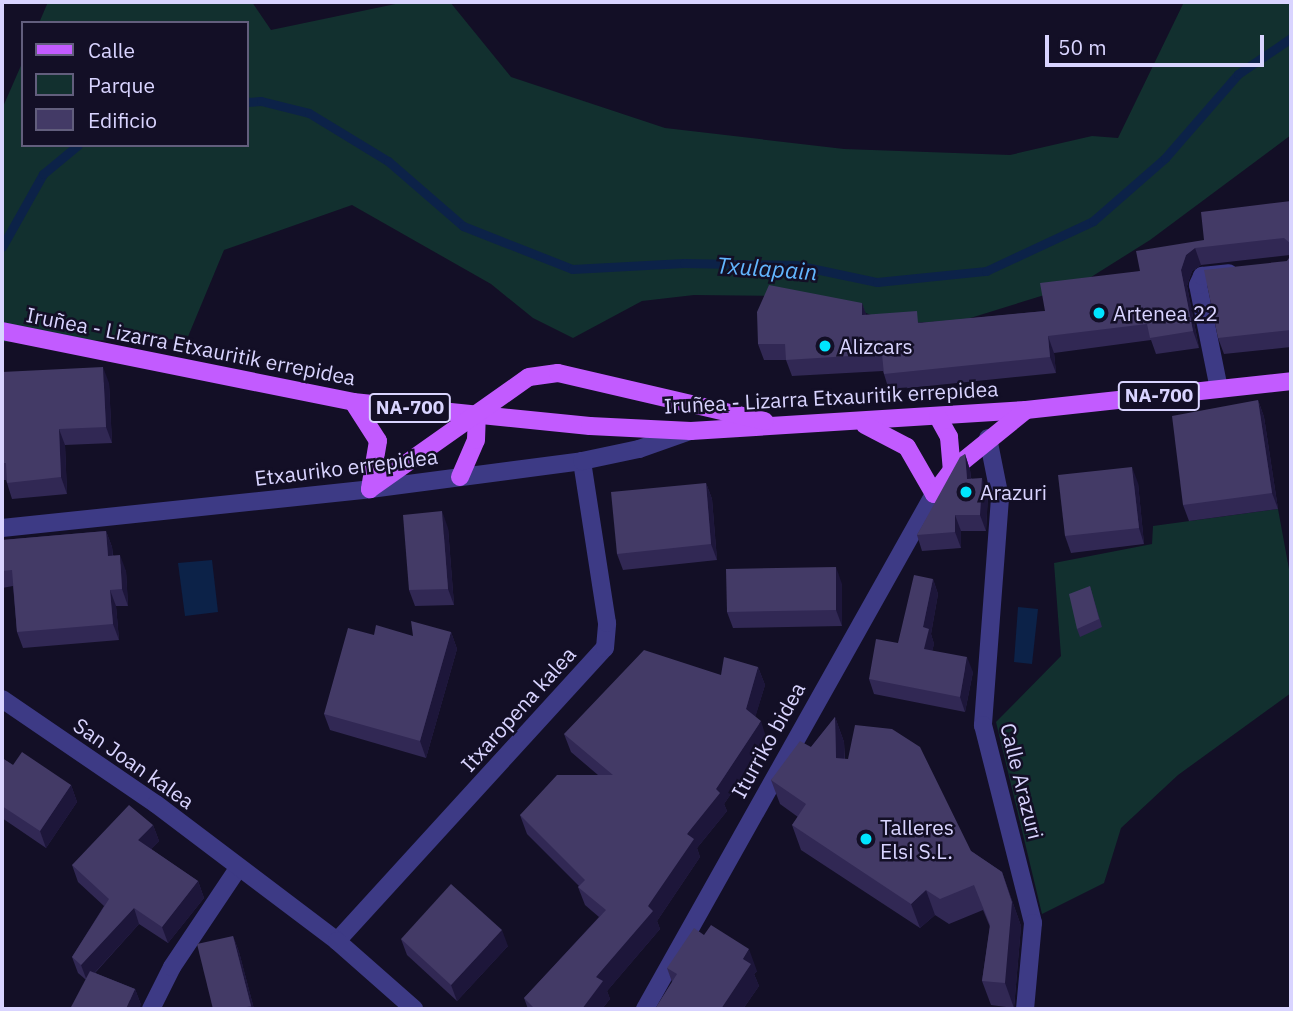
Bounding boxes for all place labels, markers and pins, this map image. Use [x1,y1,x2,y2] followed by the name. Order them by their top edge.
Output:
[1113,300,1218,326] place label: Artenea 22
[1091,305,1107,321] marker: Artenea 22
[839,333,913,359] place label: Alizcars
[817,338,833,354] marker: Alizcars
[980,479,1047,505] place label: Arazuri
[958,484,974,500] marker: Arazuri
[880,814,954,864] place label: Talleres Elsi S.L.
[858,831,874,847] marker: Talleres Elsi S.L.

